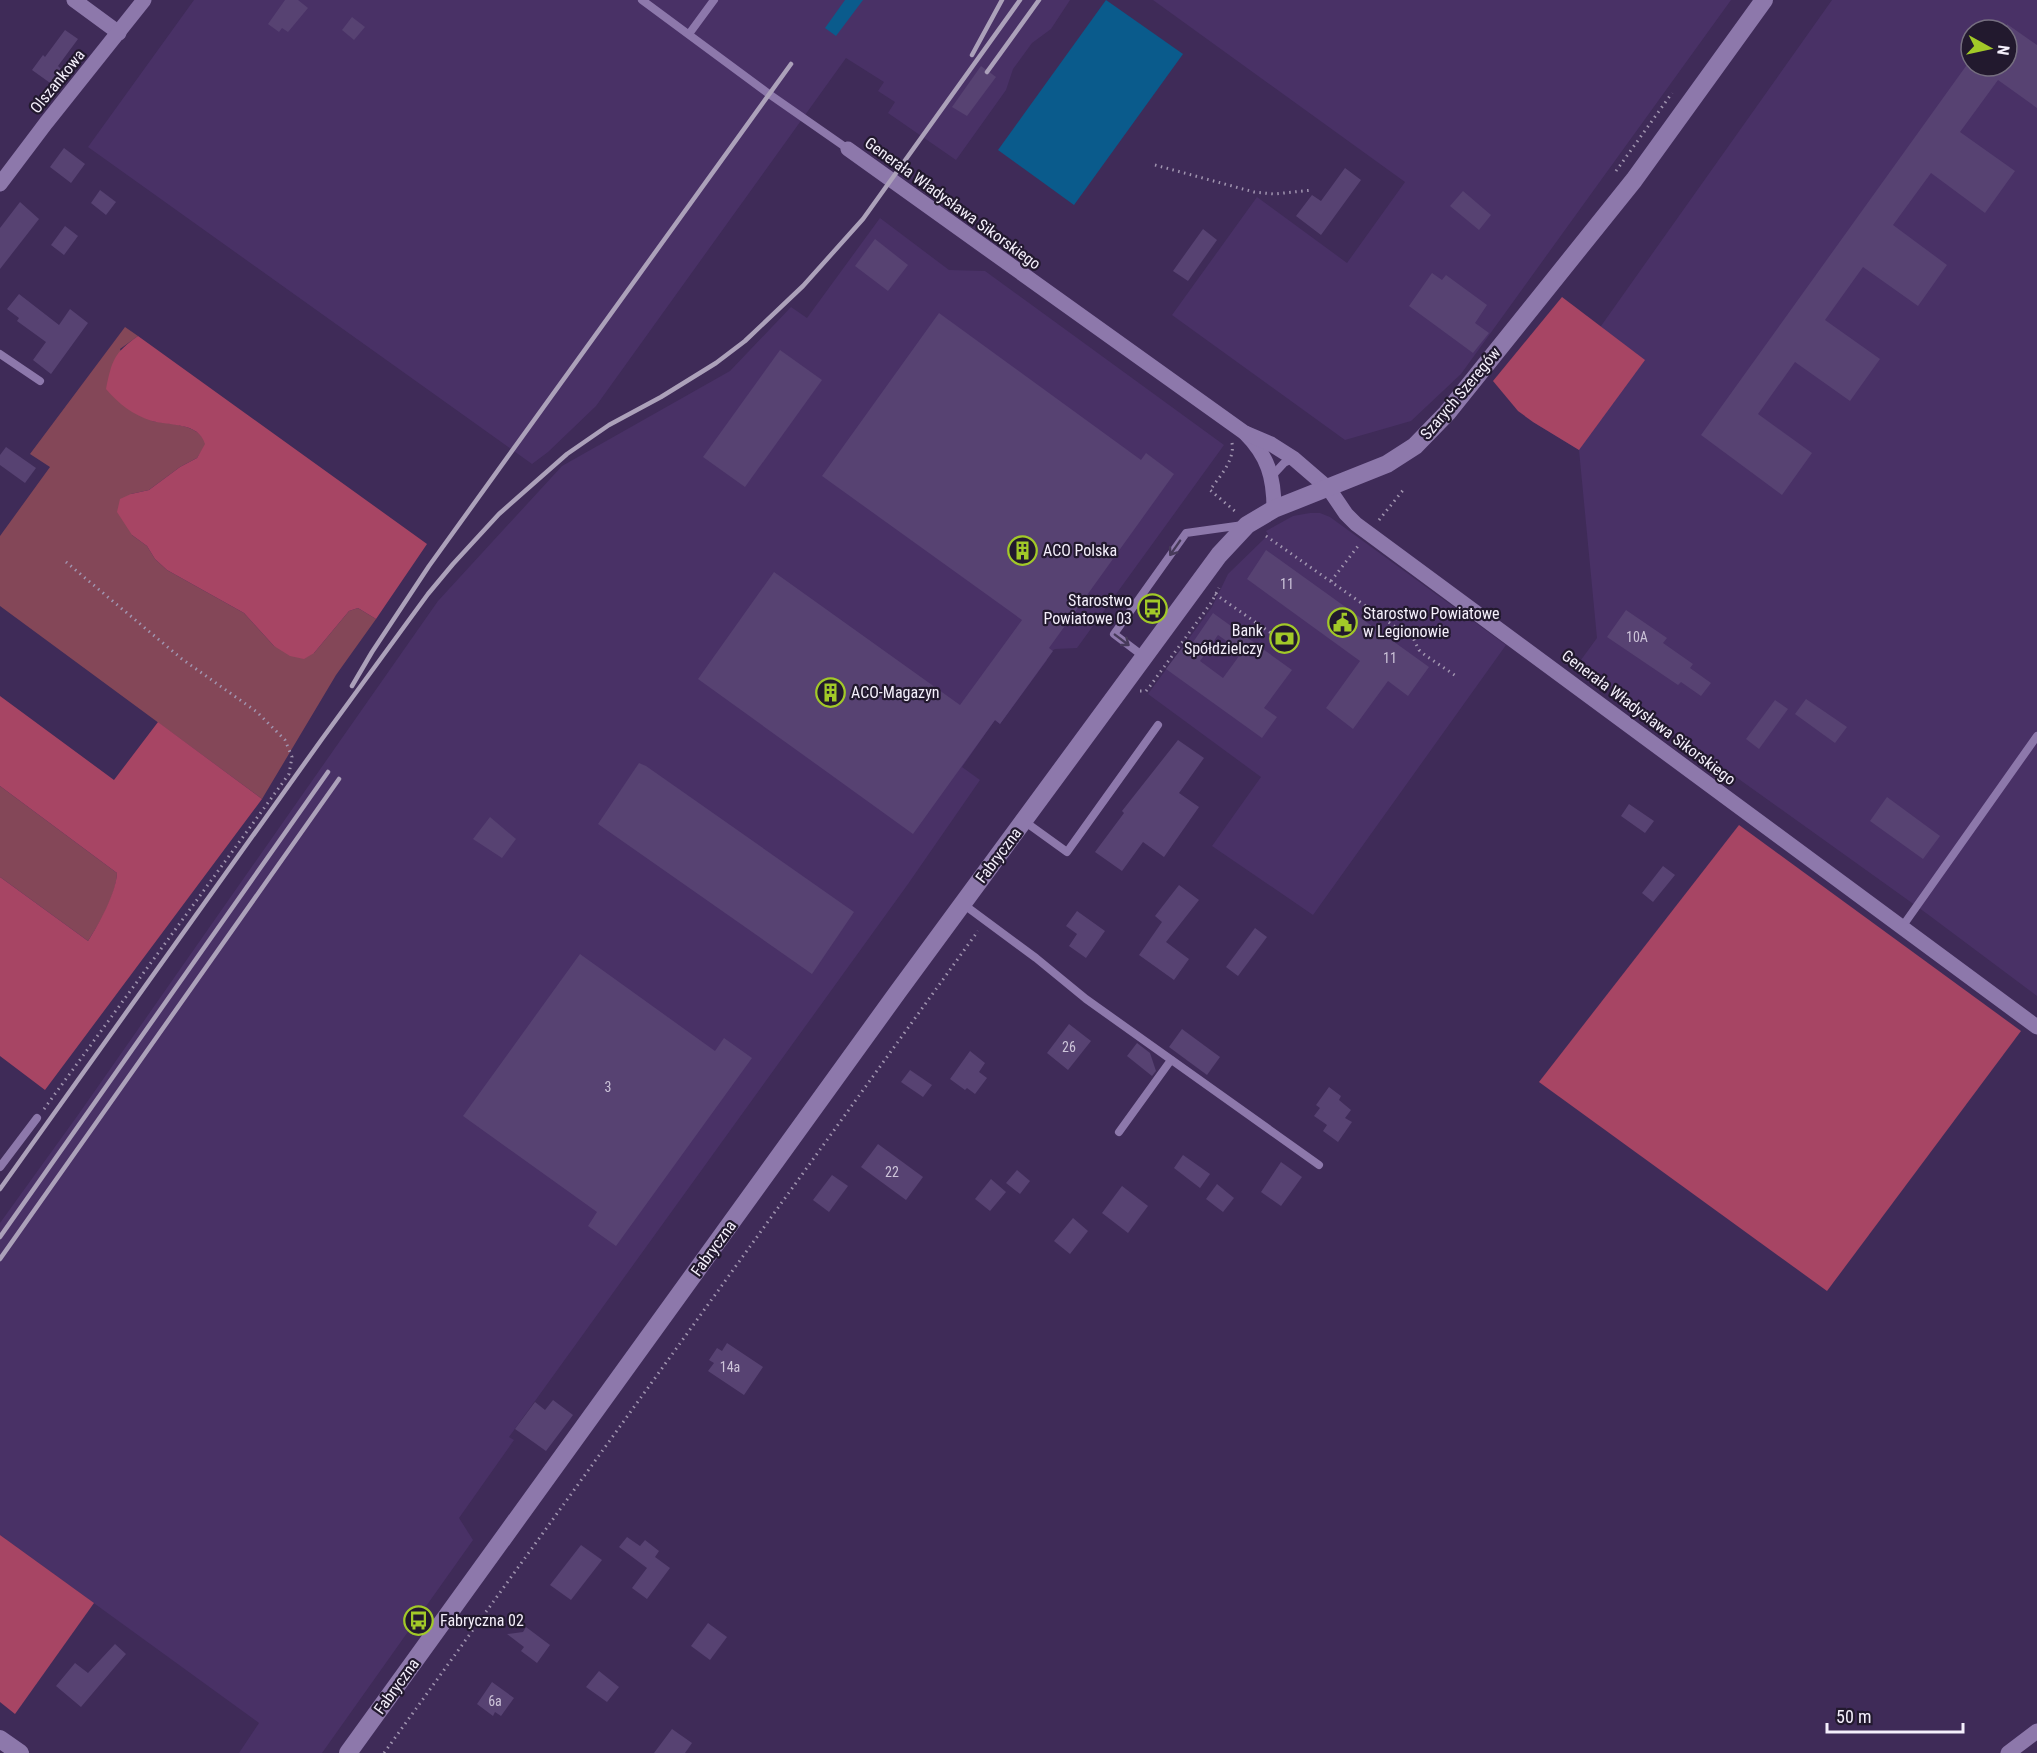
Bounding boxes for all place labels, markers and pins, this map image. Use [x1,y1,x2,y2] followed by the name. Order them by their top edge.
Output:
[1006,534,1038,566] building icon: ACO Polska
[1043,541,1117,560] place label: ACO Polska
[1043,591,1132,628] place label: Starostwo Powiatowe 03
[1137,593,1169,625] bus stop icon: Starostwo Powiatowe 03
[1363,604,1500,641] place label: Starostwo Powiatowe w Legionowie
[1326,606,1358,638] public building icon: Starostwo Powiatowe w Legionowie
[1184,621,1264,658] place label: Bank Spółdzielczy
[1268,623,1300,655] bank icon: Bank Spółdzielczy
[814,676,846,708] building icon: ACO-Magazyn
[851,683,940,702] place label: ACO-Magazyn
[403,1604,435,1636] bus stop icon: Fabryczna 02
[440,1611,524,1630] place label: Fabryczna 02

